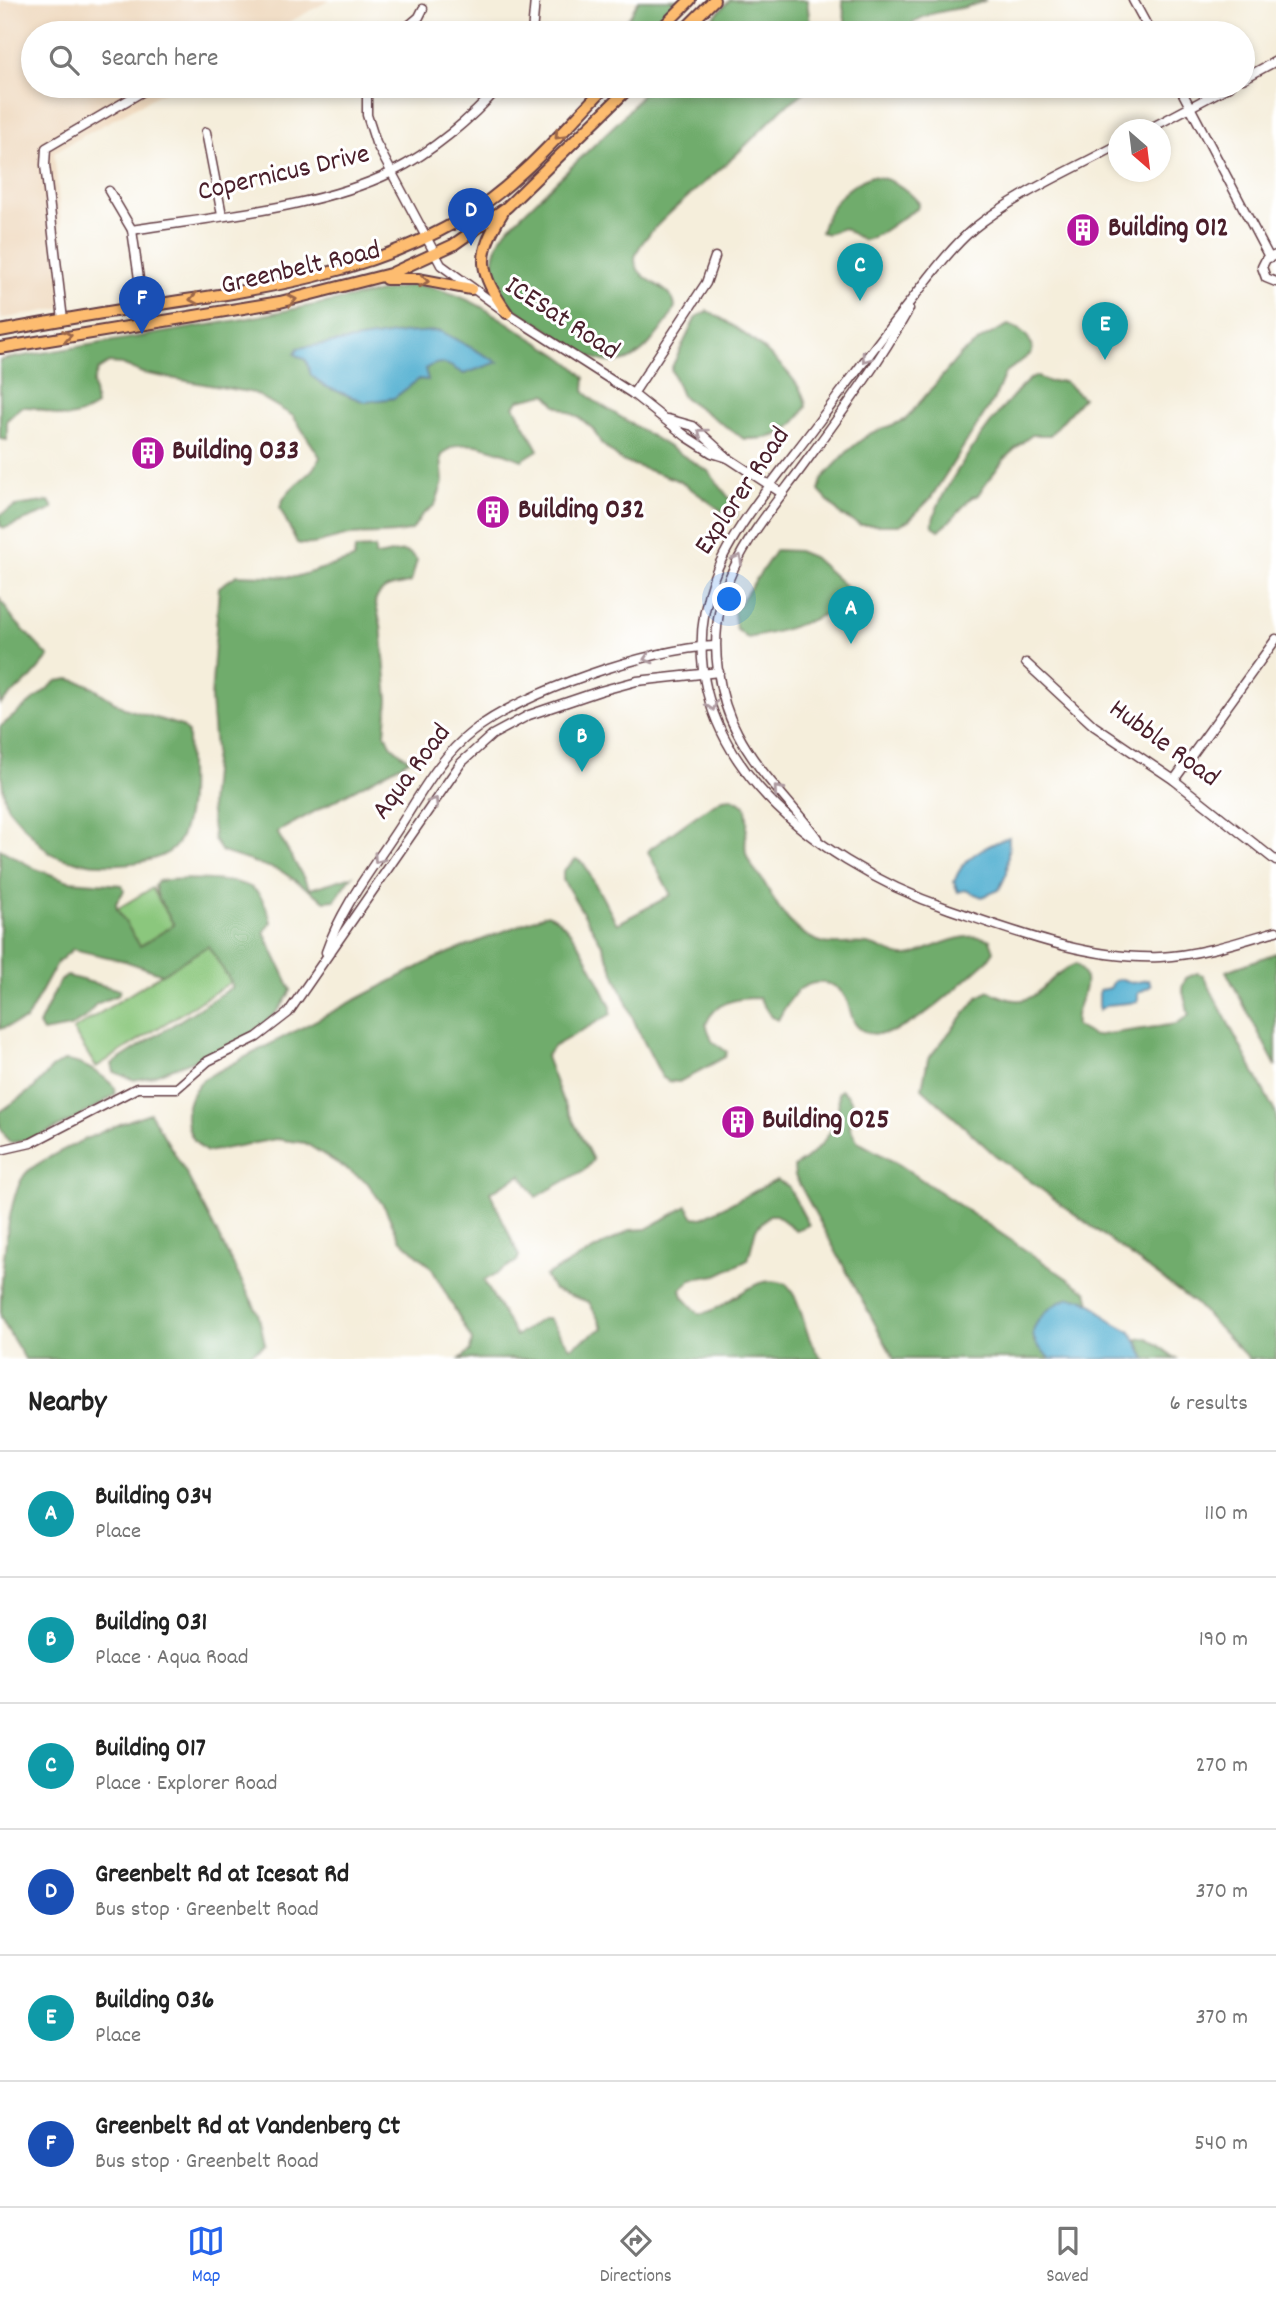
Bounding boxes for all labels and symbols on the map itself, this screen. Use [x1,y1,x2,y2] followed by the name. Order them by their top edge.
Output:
[1108,119,1171,182] north arrow
[555,127,567,139] one-way arrow
[194,136,374,214] street label: Copernicus Drive
[448,188,494,246] pin: D
[1108,210,1229,250] place label: Building 012
[1064,211,1102,249] building icon: Building 012
[217,232,385,308] street label: Greenbelt Road
[837,243,883,301] pin: C
[496,268,626,372] street label: ICESat Road
[418,273,430,288] one-way arrow
[119,276,165,334] pin: F
[188,291,200,306] one-way arrow
[286,293,298,308] one-way arrow
[1082,302,1128,360] pin: E
[61,329,73,344] one-way arrow
[862,350,875,363] one-way arrow
[686,420,802,564] street label: Explorer Road
[697,429,710,441] one-way arrow
[172,433,299,473] place label: Building 033
[129,434,167,472] building icon: Building 033
[518,492,645,532] place label: Building 032
[474,493,512,531] building icon: Building 032
[729,553,742,566] one-way arrow
[712,582,746,616] your location
[828,586,874,644] pin: A
[642,650,654,664] one-way arrow
[1099,691,1227,799] street label: Hubble Road
[703,700,718,712] one-way arrow
[559,714,605,772] pin: B
[363,716,463,830] street label: Aqua Road
[774,785,786,798] one-way arrow
[426,797,438,810] one-way arrow
[374,851,387,864] one-way arrow
[762,1102,889,1142] place label: Building 025
[719,1103,757,1141] building icon: Building 025

